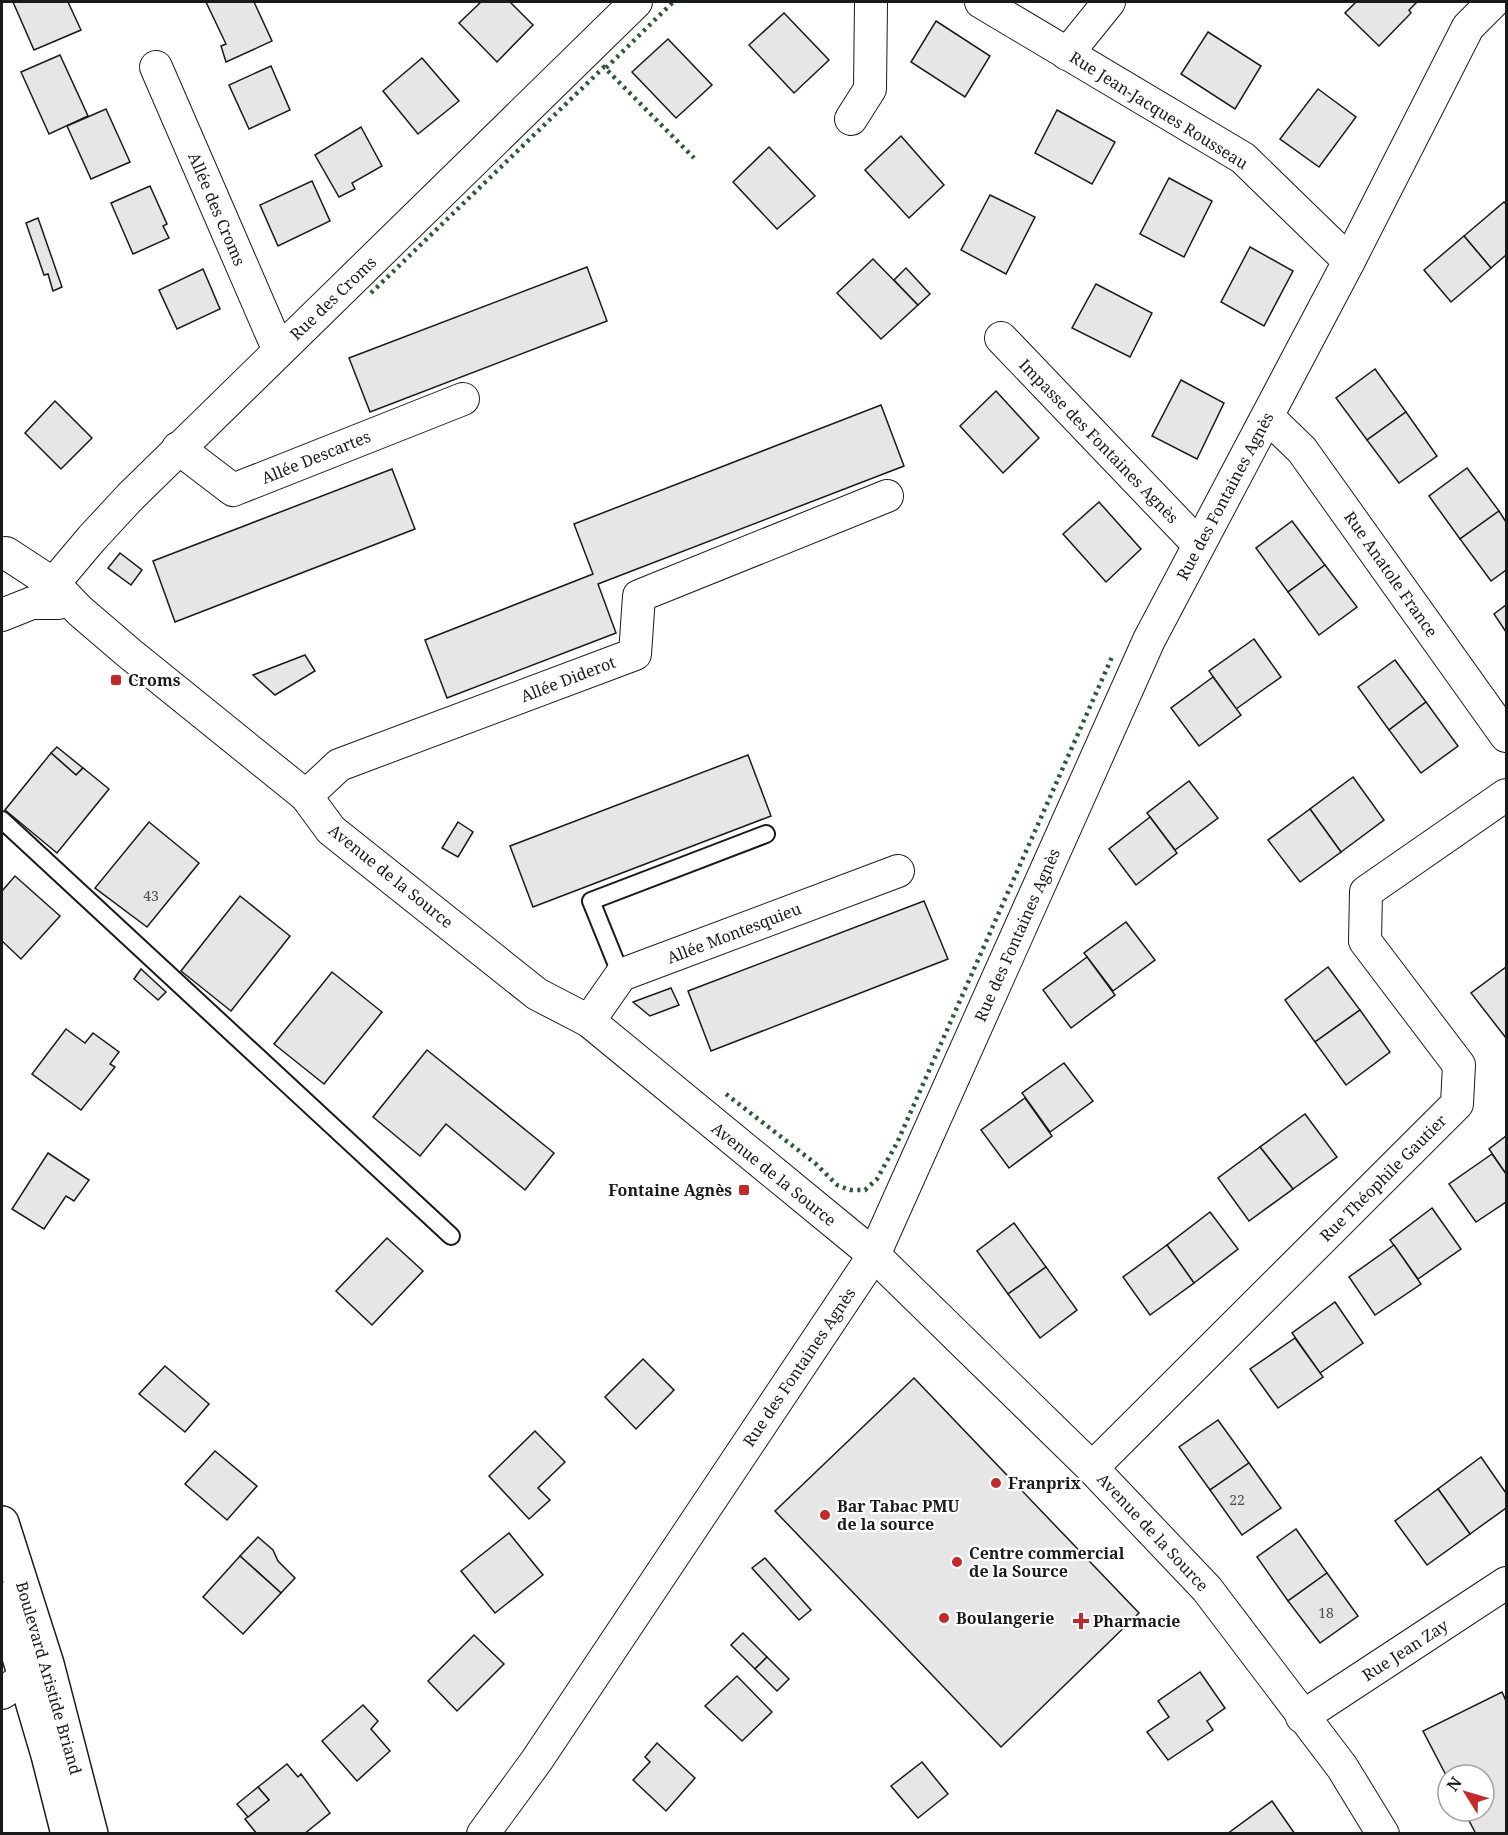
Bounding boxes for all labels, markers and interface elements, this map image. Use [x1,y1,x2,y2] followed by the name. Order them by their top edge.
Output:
[1066,46,1252,174] street label: Rue Jean-Jacques Rousseau
[183,149,251,269] street label: Allée des Croms
[285,251,381,345] street label: Rue des Croms
[1014,354,1184,528] street label: Impasse des Fontaines Agnès
[1171,408,1279,584] street label: Rue des Fontaines Agnès
[258,425,374,489] street label: Allée Descartes
[1339,507,1443,641] street label: Rue Anatole France
[517,651,619,707] street label: Allée Diderot
[128,669,181,691] place label: Croms
[109,673,123,687] marker: Croms
[324,819,458,933] street label: Avenue de la Source
[969,845,1065,1025] street label: Rue des Fontaines Agnès
[143,886,159,905] house number: 43
[664,897,804,969] street label: Allée Montesquieu
[1315,1109,1452,1246] street label: Rue Théophile Gautier
[707,1117,841,1231] street label: Avenue de la Source
[608,1179,732,1201] place label: Fontaine Agnès
[737,1183,751,1197] marker: Fontaine Agnès
[738,1283,860,1451] street label: Rue des Fontaines Agnès
[1092,1468,1214,1596] street label: Avenue de la Source
[1008,1472,1082,1494] place label: Franprix
[989,1476,1003,1490] marker: Franprix
[1229,1490,1245,1509] house number: 22
[837,1495,959,1535] place label: Bar Tabac PMU de la source
[818,1508,832,1522] marker: Bar Tabac PMU de la source
[969,1542,1125,1582] place label: Centre commercial de la Source
[950,1555,964,1569] marker: Centre commercial de la Source
[11,1579,87,1777] street label: Boulevard Aristide Briand
[1318,1603,1334,1622] house number: 18
[956,1607,1054,1629] place label: Boulangerie
[1093,1610,1180,1632] place label: Pharmacie
[937,1611,951,1625] marker: Boulangerie
[1358,1613,1453,1686] street label: Rue Jean Zay
[1074,1614,1088,1628] marker: Pharmacie
[1436,1763,1496,1823] north arrow
[1441,1772,1467,1796] text: N

